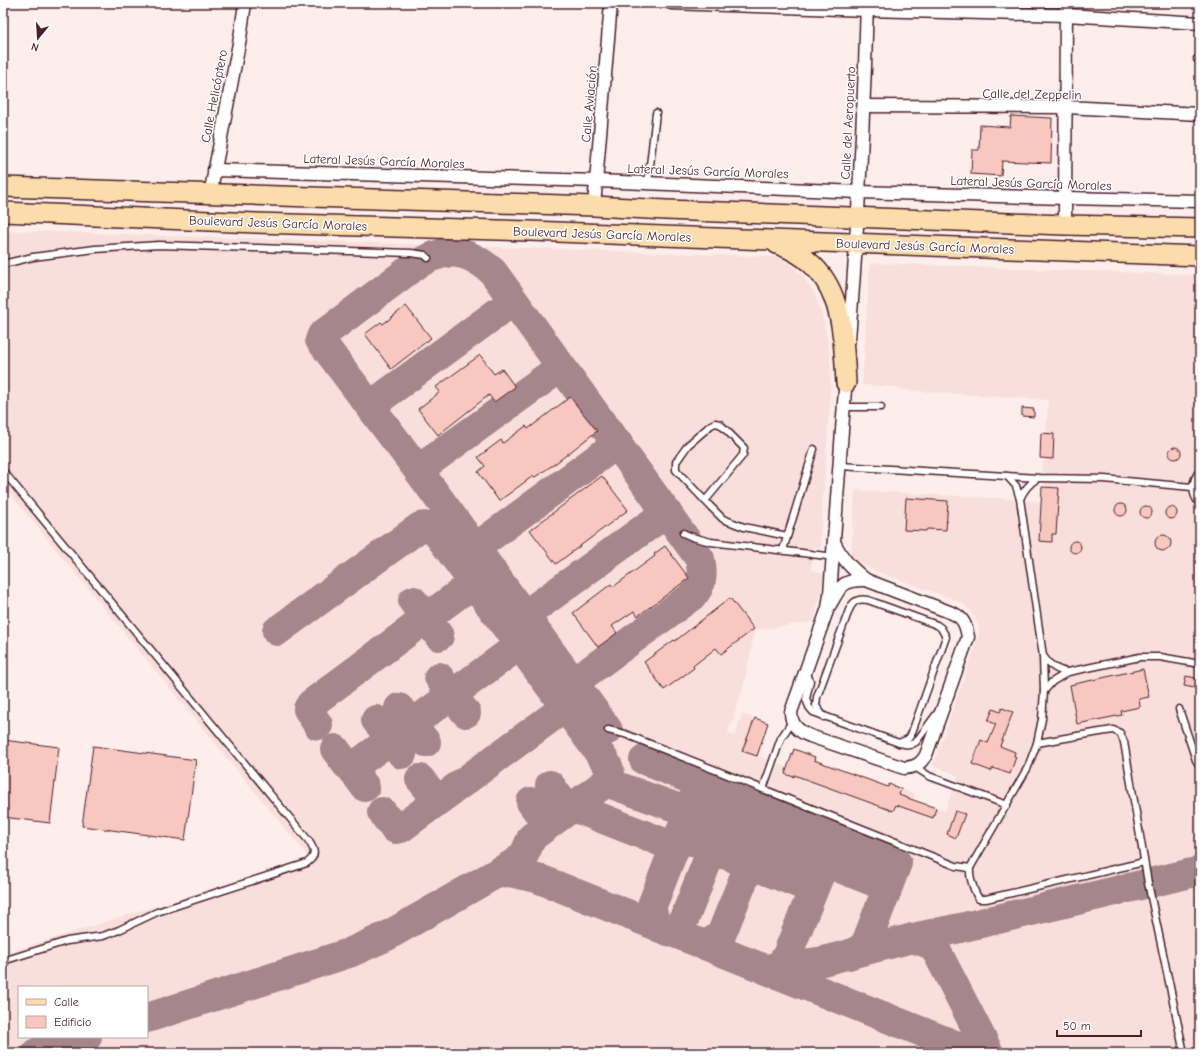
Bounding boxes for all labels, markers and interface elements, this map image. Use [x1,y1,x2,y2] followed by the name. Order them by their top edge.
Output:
[18,18,58,58] north arrow
[30,40,40,54] text: N
[198,48,230,144] street label: Calle Helicóptero
[578,65,600,143] street label: Calle Aviación
[838,66,858,180] street label: Calle del Aeropuerto
[982,86,1082,102] street label: Calle del Zeppelin
[303,151,465,171] street label: Lateral Jesús García Morales
[627,161,789,181] street label: Lateral Jesús García Morales
[950,173,1112,193] street label: Lateral Jesús García Morales
[189,212,367,234] street label: Boulevard Jesús García Morales
[513,223,691,245] street label: Boulevard Jesús García Morales
[836,235,1014,257] street label: Boulevard Jesús García Morales
[18,986,148,1038] legend
[54,995,79,1009] text: Calle
[1057,1012,1141,1038] scale bar
[54,1015,91,1029] text: Edificio
[1063,1019,1091,1033] text: 50 m

